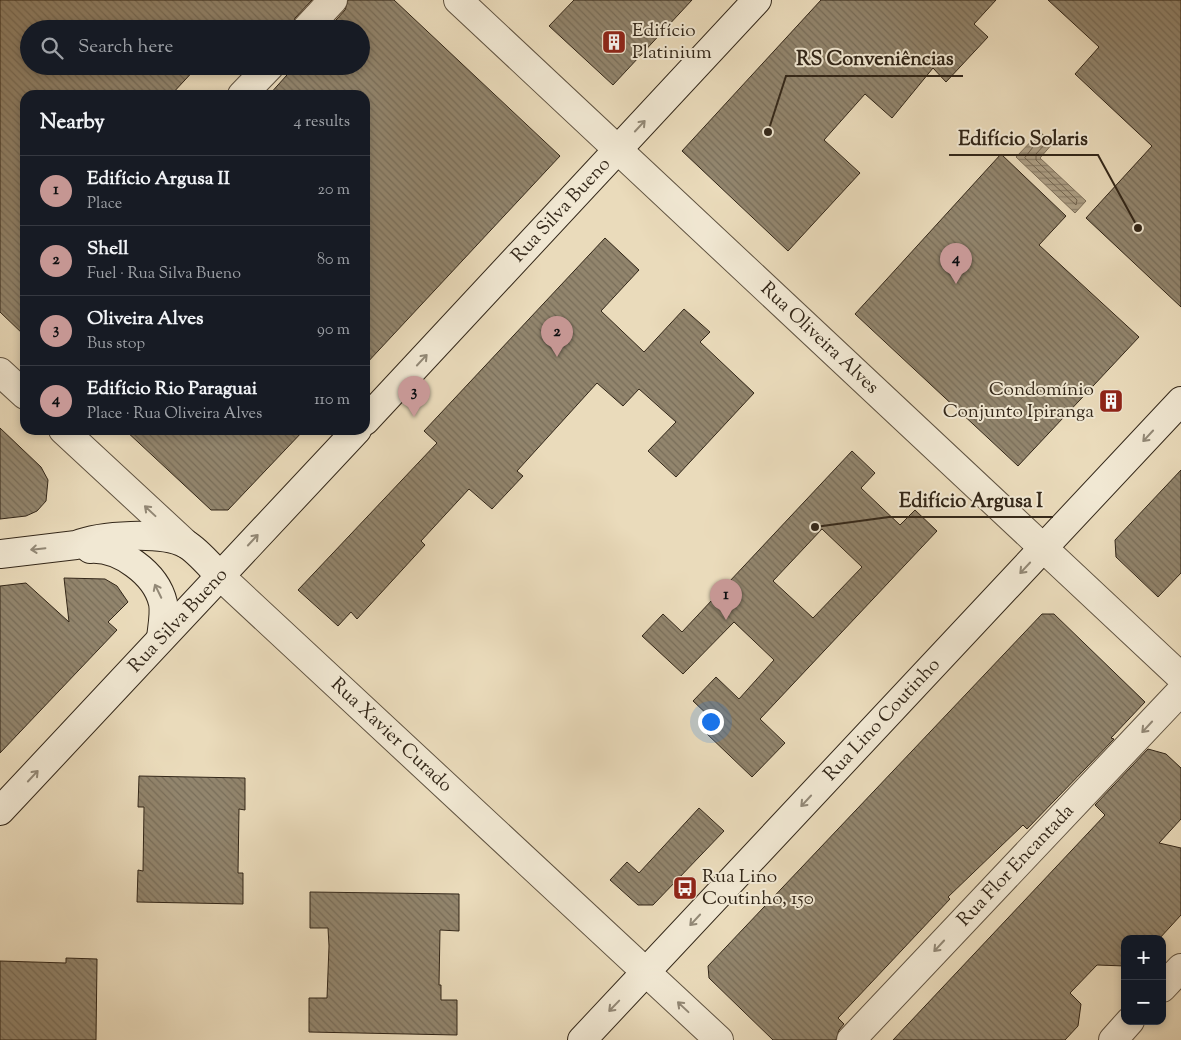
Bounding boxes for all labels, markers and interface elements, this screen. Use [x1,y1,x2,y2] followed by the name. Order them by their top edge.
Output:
[632,18,712,67] place label: Edifício Platinium
[20,20,370,75] search box
[601,29,627,55] building icon: Edifício Platinium
[38,34,66,62] icon: search
[78,34,173,61] text: Search here
[786,41,963,76] callout: RS Conveniências
[796,46,954,75] text: RS Conveniências
[40,108,105,138] text: Nearby
[294,111,350,134] text: 4 results
[634,119,646,132] one-way arrow
[949,120,1098,155] callout: Edifício Solaris
[958,126,1088,155] text: Edifício Solaris
[505,152,617,269] street label: Rua Silva Bueno
[87,166,230,193] text: Edifício Argusa II
[53,179,59,202] text: 1
[317,179,350,202] text: 20 m
[87,193,122,216] text: Place
[87,236,129,263] text: Shell
[940,243,972,284] pin: 4
[52,249,60,272] text: 2
[317,249,350,272] text: 80 m
[87,263,241,286] text: Fuel · Rua Silva Bueno
[754,276,885,401] street label: Rua Oliveira Alves
[87,306,204,333] text: Oliveira Alves
[541,316,573,357] pin: 2
[53,319,59,342] text: 3
[317,319,350,342] text: 90 m
[87,333,145,356] text: Bus stop
[416,354,428,367] one-way arrow
[87,376,257,403] text: Edifício Rio Paraguai
[398,376,430,417] pin: 3
[943,377,1094,426] place label: Condomínio Conjunto Ipiranga
[1098,388,1124,414] building icon: Condomínio Conjunto Ipiranga
[52,389,60,412] text: 4
[314,389,350,412] text: 110 m
[87,403,262,426] text: Place · Rua Oliveira Alves
[1142,430,1154,443] one-way arrow
[889,482,1053,517] callout: Edifício Argusa I
[899,488,1043,517] text: Edifício Argusa I
[144,505,157,517] one-way arrow
[247,534,259,547] one-way arrow
[30,544,46,554] one-way arrow
[1019,561,1031,574] one-way arrow
[123,562,234,679] street label: Rua Silva Bueno
[710,579,742,620] pin: 1
[152,584,162,599] one-way arrow
[818,652,947,787] street label: Rua Lino Coutinho
[324,672,458,799] street label: Rua Xavier Curado
[698,709,724,735] your location
[1141,720,1153,733] one-way arrow
[27,769,39,782] one-way arrow
[800,795,812,808] one-way arrow
[951,798,1081,933] street label: Rua Flor Encantada
[702,864,814,913] place label: Rua Lino Coutinho, 150
[672,875,698,901] bus stop icon: Rua Lino Coutinho, 150
[689,914,701,926] one-way arrow
[1121,935,1166,1025] map controls
[1121,935,1166,980] button: +
[933,940,945,953] one-way arrow
[1121,980,1166,1025] button: −
[608,1000,620,1013] one-way arrow
[677,1001,690,1013] one-way arrow

